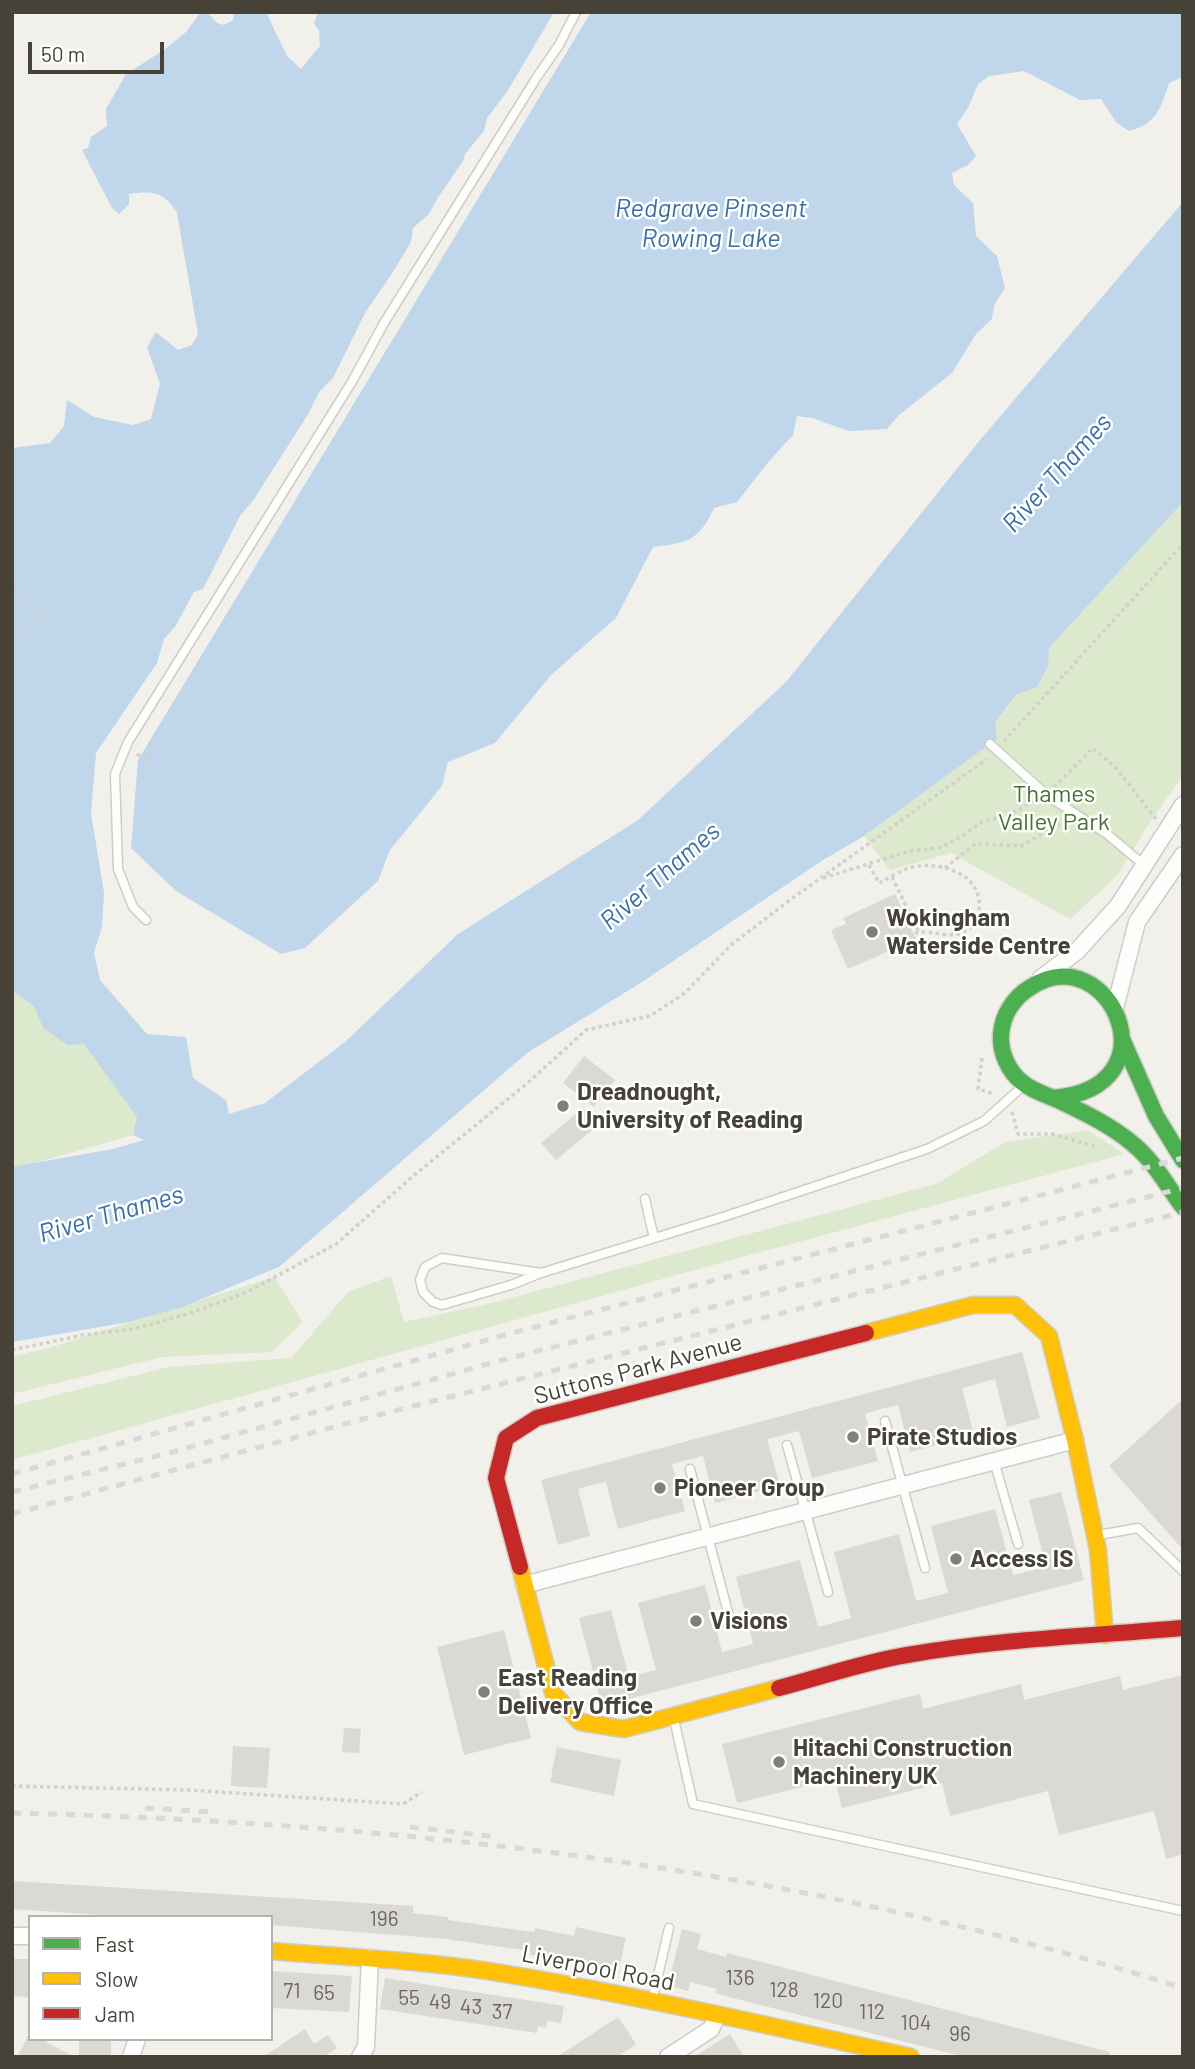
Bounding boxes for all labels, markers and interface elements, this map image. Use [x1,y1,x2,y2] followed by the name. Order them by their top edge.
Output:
[32,28,168,72] scale bar
[41,41,85,66] text: 50 m
[615,192,807,254] water label: Redgrave Pinsent Rowing Lake
[996,407,1118,539] water label: River Thames
[998,780,1110,836] park label: Thames Valley Park
[594,815,726,937] water label: River Thames
[886,904,1071,960] place label: Wokingham Waterside Centre
[864,924,880,940] marker: Wokingham Waterside Centre
[577,1078,803,1134] place label: Dreadnought, University of Reading
[555,1098,571,1114] marker: Dreadnought, University of Reading
[35,1178,187,1250] water label: River Thames
[531,1327,745,1411] street label: Suttons Park Avenue
[867,1423,1017,1451] place label: Pirate Studios
[845,1429,861,1445] marker: Pirate Studios
[674,1474,825,1502] place label: Pioneer Group
[652,1480,668,1496] marker: Pioneer Group
[970,1545,1073,1573] place label: Access IS
[948,1551,964,1567] marker: Access IS
[710,1607,788,1635] place label: Visions
[688,1613,704,1629] marker: Visions
[498,1664,653,1720] place label: East Reading Delivery Office
[476,1684,492,1700] marker: East Reading Delivery Office
[793,1734,1012,1790] place label: Hitachi Construction Machinery UK
[771,1754,787,1770] marker: Hitachi Construction Machinery UK
[369,1906,399,1932] house number: 196
[28,1915,273,2041] legend
[95,1931,135,1956] text: Fast
[519,1939,677,1997] street label: Liverpool Road
[726,1965,754,1991] house number: 136
[95,1966,138,1991] text: Slow
[769,1977,799,2003] house number: 128
[283,1978,301,2004] house number: 71
[313,1980,335,2006] house number: 65
[398,1985,420,2011] house number: 55
[813,1988,843,2014] house number: 120
[429,1989,451,2015] house number: 49
[460,1994,482,2020] house number: 43
[492,1999,512,2025] house number: 37
[859,1999,885,2025] house number: 112
[95,2001,135,2026] text: Jam
[901,2010,931,2036] house number: 104
[949,2021,971,2047] house number: 96

